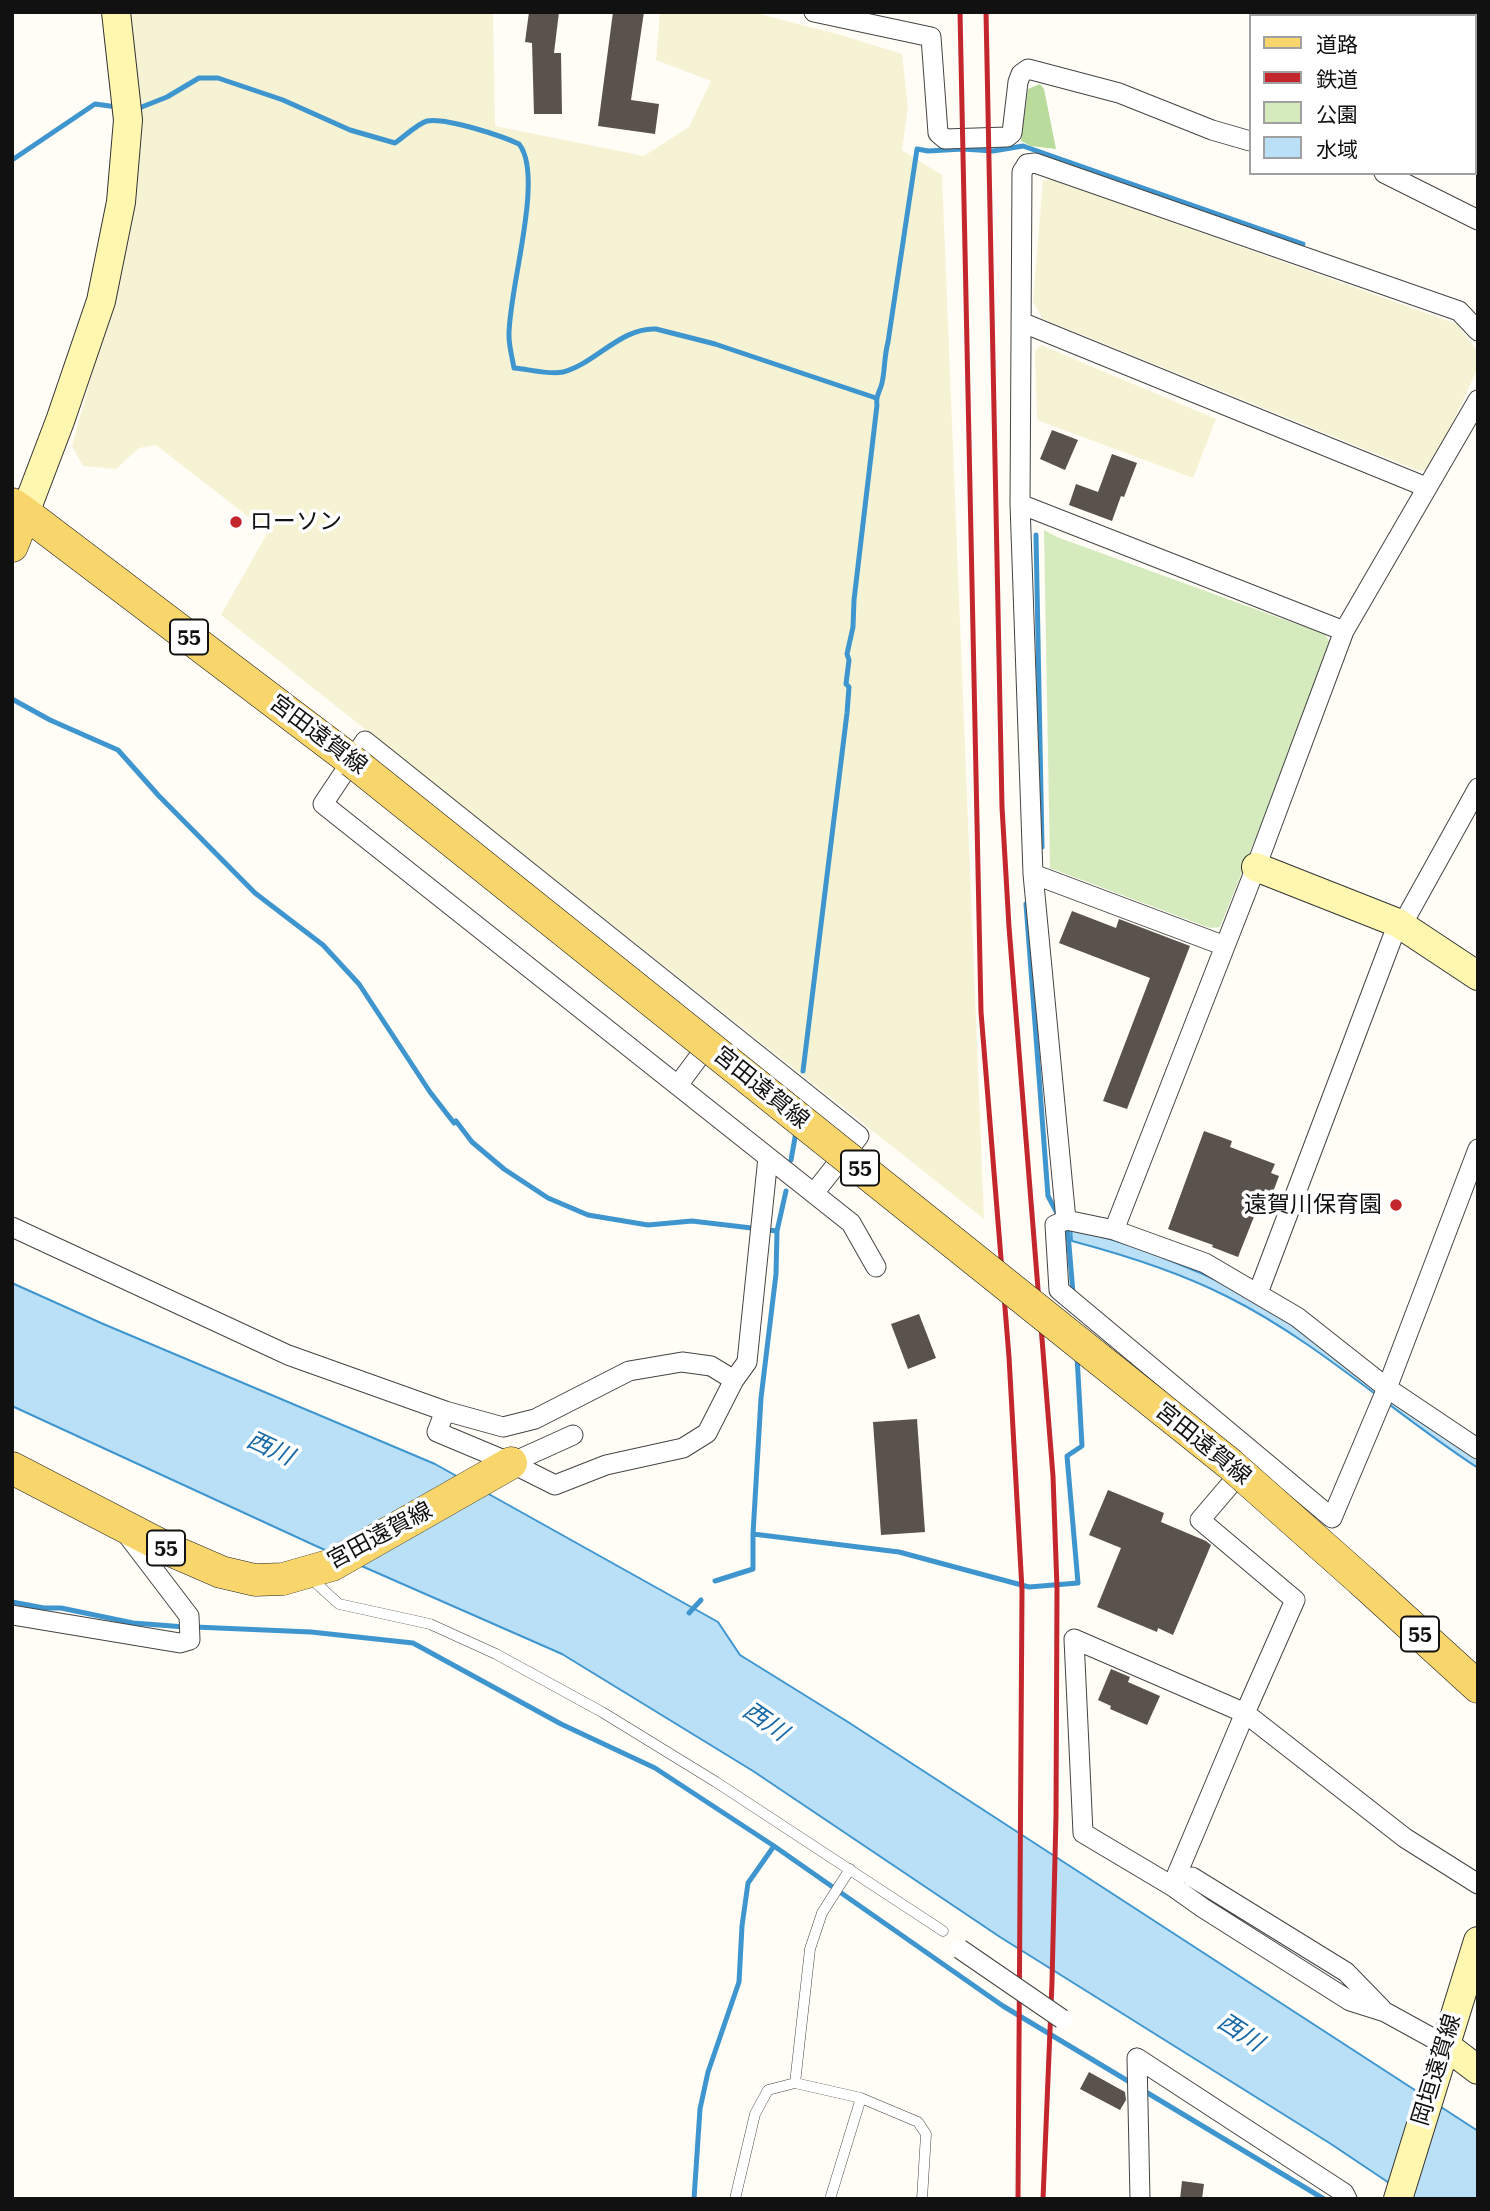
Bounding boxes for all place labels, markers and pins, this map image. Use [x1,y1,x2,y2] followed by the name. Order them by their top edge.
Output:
[250,508,342,536] place label: ローソン
[228,514,244,530] marker: ローソン
[1244,1191,1382,1219] place label: 遠賀川保育園
[1388,1197,1404,1213] marker: 遠賀川保育園

